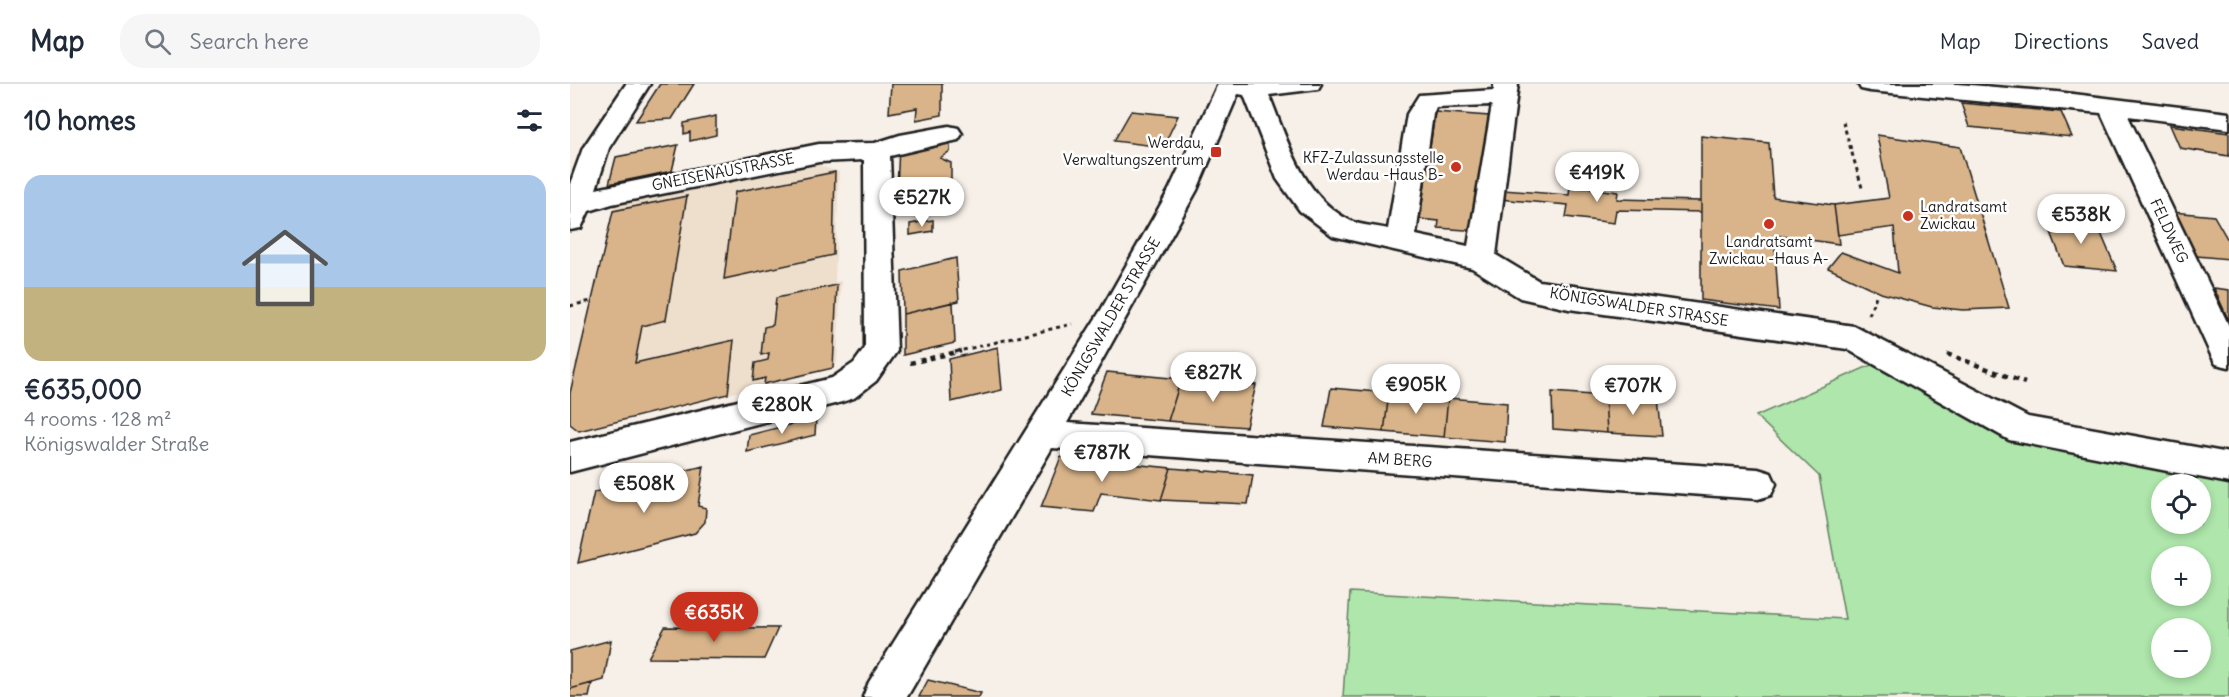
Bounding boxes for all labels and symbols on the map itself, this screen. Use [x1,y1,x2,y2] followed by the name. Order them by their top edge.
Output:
[1063,133,1204,169] place label: Werdau, Verwaltungszentrum
[1209,145,1223,159] marker: Werdau, Verwaltungszentrum
[650,148,796,195] street label: GNEISENAUSTRASSE
[1303,148,1444,184] place label: KFZ-Zulassungsstelle Werdau -Haus B-
[1555,152,1639,203] pin: €419K
[1449,160,1463,174] marker: KFZ-Zulassungsstelle Werdau -Haus B-
[880,177,964,228] pin: €527K
[2039,194,2123,245] pin: €538K
[2146,195,2193,266] street label: FELDWEG
[1920,197,2007,233] place label: Landratsamt Zwickau
[1901,209,1915,223] marker: Landratsamt Zwickau
[1762,217,1776,231] marker: Landratsamt Zwickau -Haus A-
[1709,232,1829,268] place label: Landratsamt Zwickau -Haus A-
[1057,234,1164,400] street label: KÖNIGSWALDER STRASSE
[1548,283,1730,330] street label: KÖNIGSWALDER STRASSE
[1171,352,1255,403] pin: €827K
[1374,364,1458,415] pin: €905K
[1591,365,1675,416] pin: €707K
[740,384,824,435] pin: €280K
[1060,432,1144,483] pin: €787K
[1367,448,1433,471] street label: AM BERG
[602,463,686,514] pin: €508K
[672,592,756,643] pin: €635K

